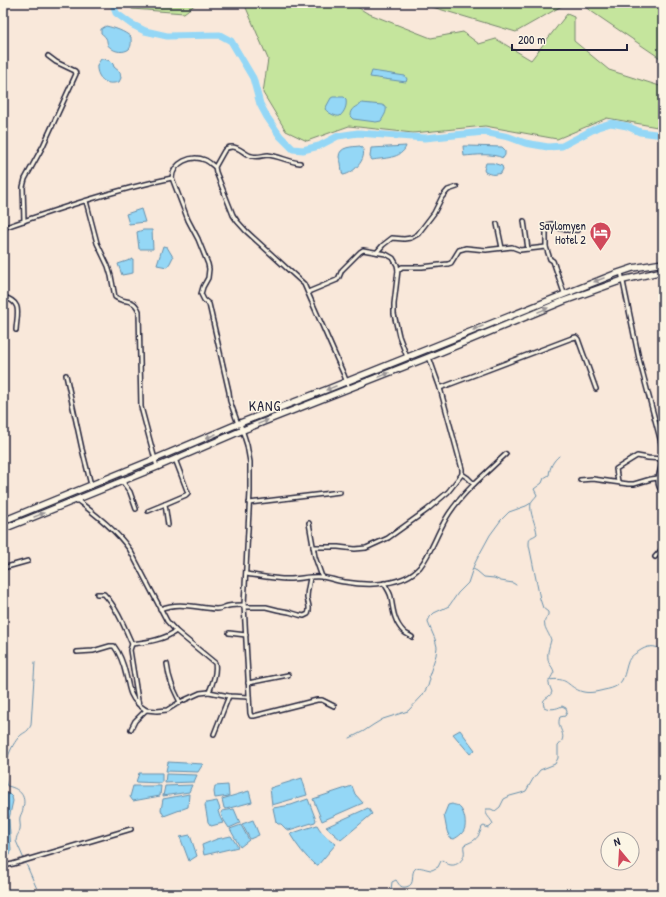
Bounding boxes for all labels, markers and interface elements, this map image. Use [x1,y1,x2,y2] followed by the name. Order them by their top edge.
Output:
[512,26,627,52] scale bar
[518,31,545,48] text: 200 m
[539,217,586,248] place label: Saylomyen Hotel 2
[588,220,614,253] hotel icon: Saylomyen Hotel 2
[592,277,604,283] one-way arrow
[538,306,550,312] one-way arrow
[471,326,483,332] one-way arrow
[378,371,390,377] one-way arrow
[325,385,337,391] one-way arrow
[249,396,281,415] district label: KANG
[258,419,270,425] one-way arrow
[205,433,216,439] one-way arrow
[34,512,45,518] one-way arrow
[600,831,640,871] north arrow
[612,834,622,849] text: N

